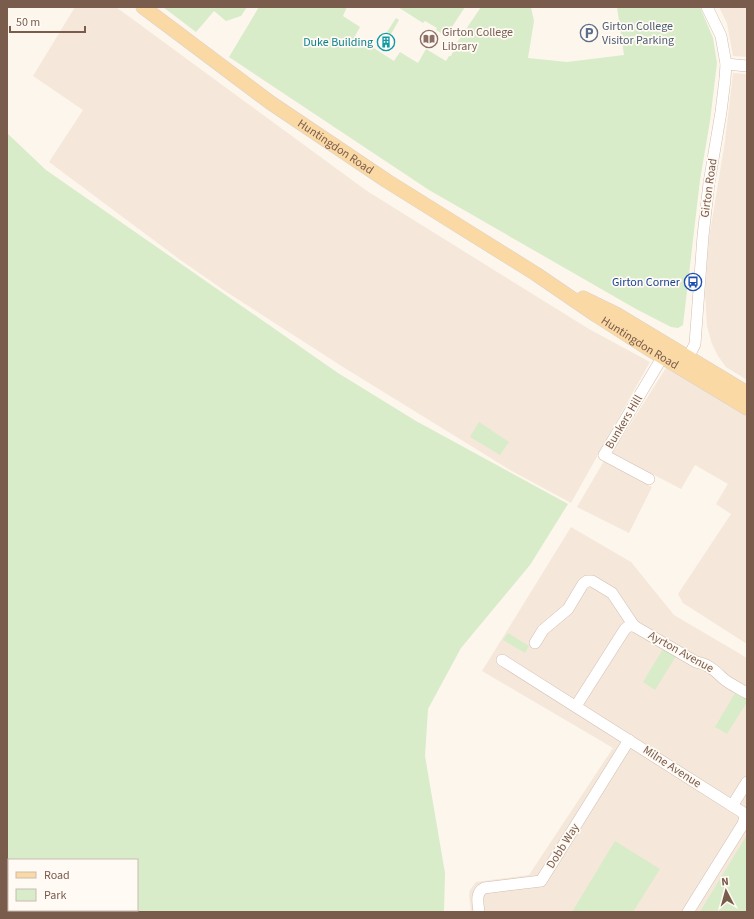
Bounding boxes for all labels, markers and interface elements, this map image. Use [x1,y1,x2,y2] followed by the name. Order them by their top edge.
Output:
[10,8,85,34] scale bar
[16,14,40,31] text: 50 m
[602,18,674,49] place label: Girton College Visitor Parking
[579,23,599,43] parking icon: Girton College Visitor Parking
[442,24,513,55] place label: Girton College Library
[419,29,439,49] library icon: Girton College Library
[376,32,396,52] building icon: Duke Building
[303,34,373,51] place label: Duke Building
[294,115,377,178] street label: Huntingdon Road
[696,157,722,219] street label: Girton Road
[683,272,703,292] bus stop icon: Girton Corner
[612,274,681,291] place label: Girton Corner
[598,312,682,373] street label: Huntingdon Road
[601,392,647,452] street label: Bunkers Hill
[645,627,717,677] street label: Ayrton Avenue
[639,742,705,792] street label: Milne Avenue
[542,820,584,872] street label: Dobb Way
[8,859,138,911] legend
[44,867,70,884] text: Road
[706,871,746,911] north arrow
[721,874,729,889] text: N
[44,887,66,904] text: Park

